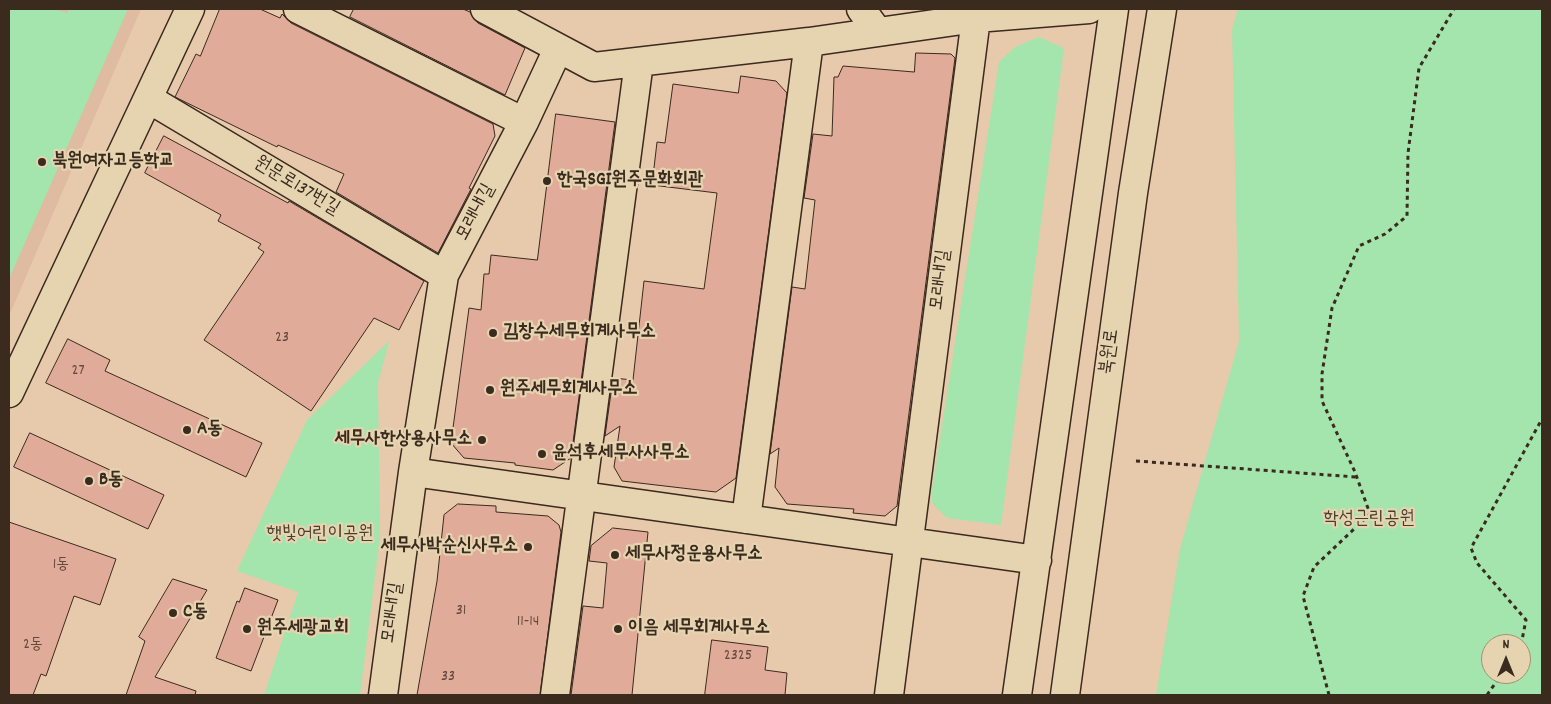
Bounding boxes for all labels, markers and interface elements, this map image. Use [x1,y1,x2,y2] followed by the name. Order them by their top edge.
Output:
[52,151,174,173] place label: 북원여자고등학교
[249,152,343,222] street label: 원문로137번길
[36,156,48,168] marker: 북원여자고등학교
[557,170,703,192] place label: 한국SGI원주문화회관
[541,175,553,187] marker: 한국SGI원주문화회관
[453,181,501,245] street label: 모래내길
[927,248,957,312] street label: 모래내길
[503,322,656,344] place label: 김창수세무회계사무소
[487,327,499,339] marker: 김창수세무회계사무소
[1097,328,1125,376] street label: 북원로
[275,329,289,349] house number: 23
[71,362,85,382] house number: 27
[500,379,638,401] place label: 원주세무회계사무소
[484,384,496,396] marker: 원주세무회계사무소
[197,419,223,441] place label: A동
[181,424,193,436] marker: A동
[334,429,472,451] place label: 세무사한상용사무소
[476,434,488,446] marker: 세무사한상용사무소
[552,443,690,465] place label: 윤석후세무사사무소
[536,448,548,460] marker: 윤석후세무사사무소
[99,470,123,492] place label: B동
[83,475,95,487] marker: B동
[1323,509,1415,531] park label: 학성근린공원
[266,524,374,546] park label: 햇빛어린이공원
[380,536,518,558] place label: 세무사박순신사무소
[522,541,534,553] marker: 세무사박순신사무소
[625,544,763,566] place label: 세무사정운용사무소
[609,549,621,561] marker: 세무사정운용사무소
[53,556,69,576] house number: 1동
[378,581,410,645] street label: 모래내길
[183,602,208,624] place label: C동
[456,602,466,622] house number: 31
[167,607,179,619] marker: C동
[517,613,539,633] house number: 11-14
[257,618,349,640] place label: 원주세광교회
[628,618,770,640] place label: 이음 세무회계사무소
[241,623,253,635] marker: 원주세광교회
[612,623,624,635] marker: 이음 세무회계사무소
[1481,634,1531,684] north arrow
[1503,635,1509,655] text: N
[23,636,43,656] house number: 2동
[724,647,752,667] house number: 2325
[441,668,455,688] house number: 33

